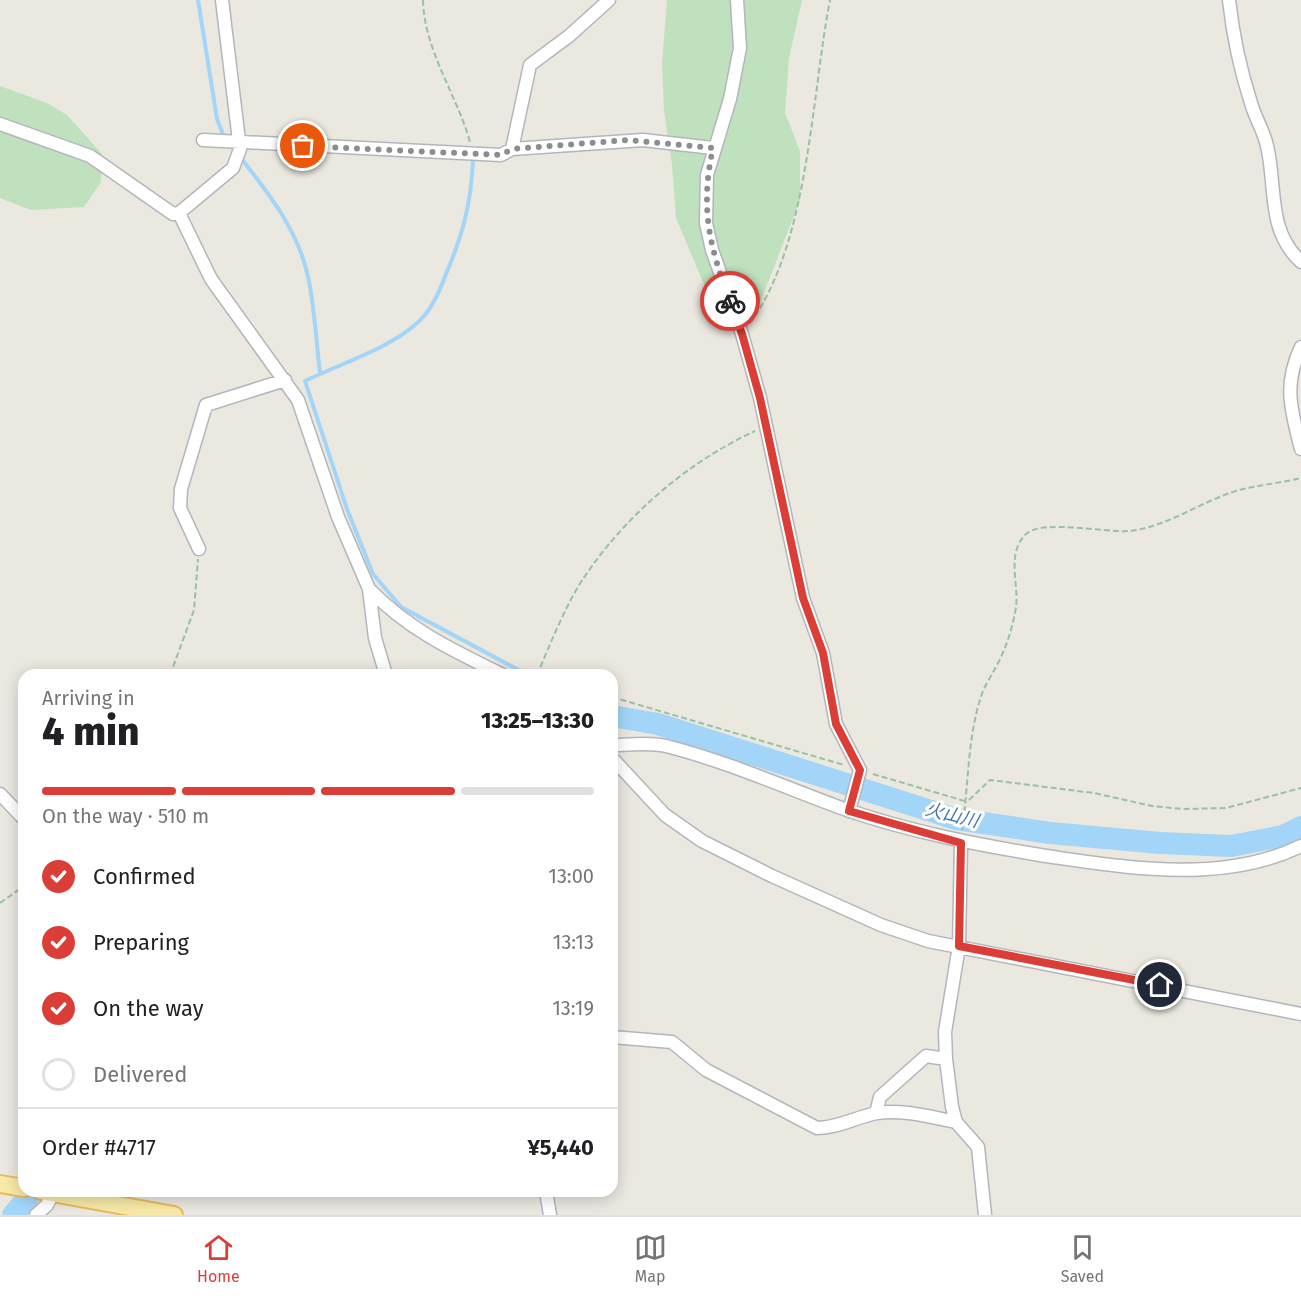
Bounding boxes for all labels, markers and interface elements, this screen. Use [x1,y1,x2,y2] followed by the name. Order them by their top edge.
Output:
[277,120,328,171] pin
[286,129,319,162] icon: bag
[700,271,760,331] courier
[714,285,747,318] icon: bike
[42,686,135,710] text: Arriving in
[481,707,594,734] text: 13:25–13:30
[42,709,140,755] text: 4 min
[923,798,983,833] water label: 火山川
[42,804,209,828] text: On the way · 510 m
[42,860,75,893] icon: check
[93,863,196,890] text: Confirmed
[548,864,594,888] text: 13:00
[42,926,75,959] icon: check
[93,929,189,956] text: Preparing
[553,930,594,954] text: 13:13
[1134,959,1185,1010] pin
[1143,968,1176,1001] icon: home
[42,992,75,1025] icon: check
[93,995,204,1022] text: On the way
[552,996,594,1020] text: 13:19
[93,1061,188,1088] text: Delivered
[42,1134,156,1161] text: Order #4717
[527,1134,594,1161] text: ¥5,440
[197,1231,240,1286] tab: Home
[634,1231,667,1286] tab: Map
[1061,1231,1104,1286] tab: Saved

